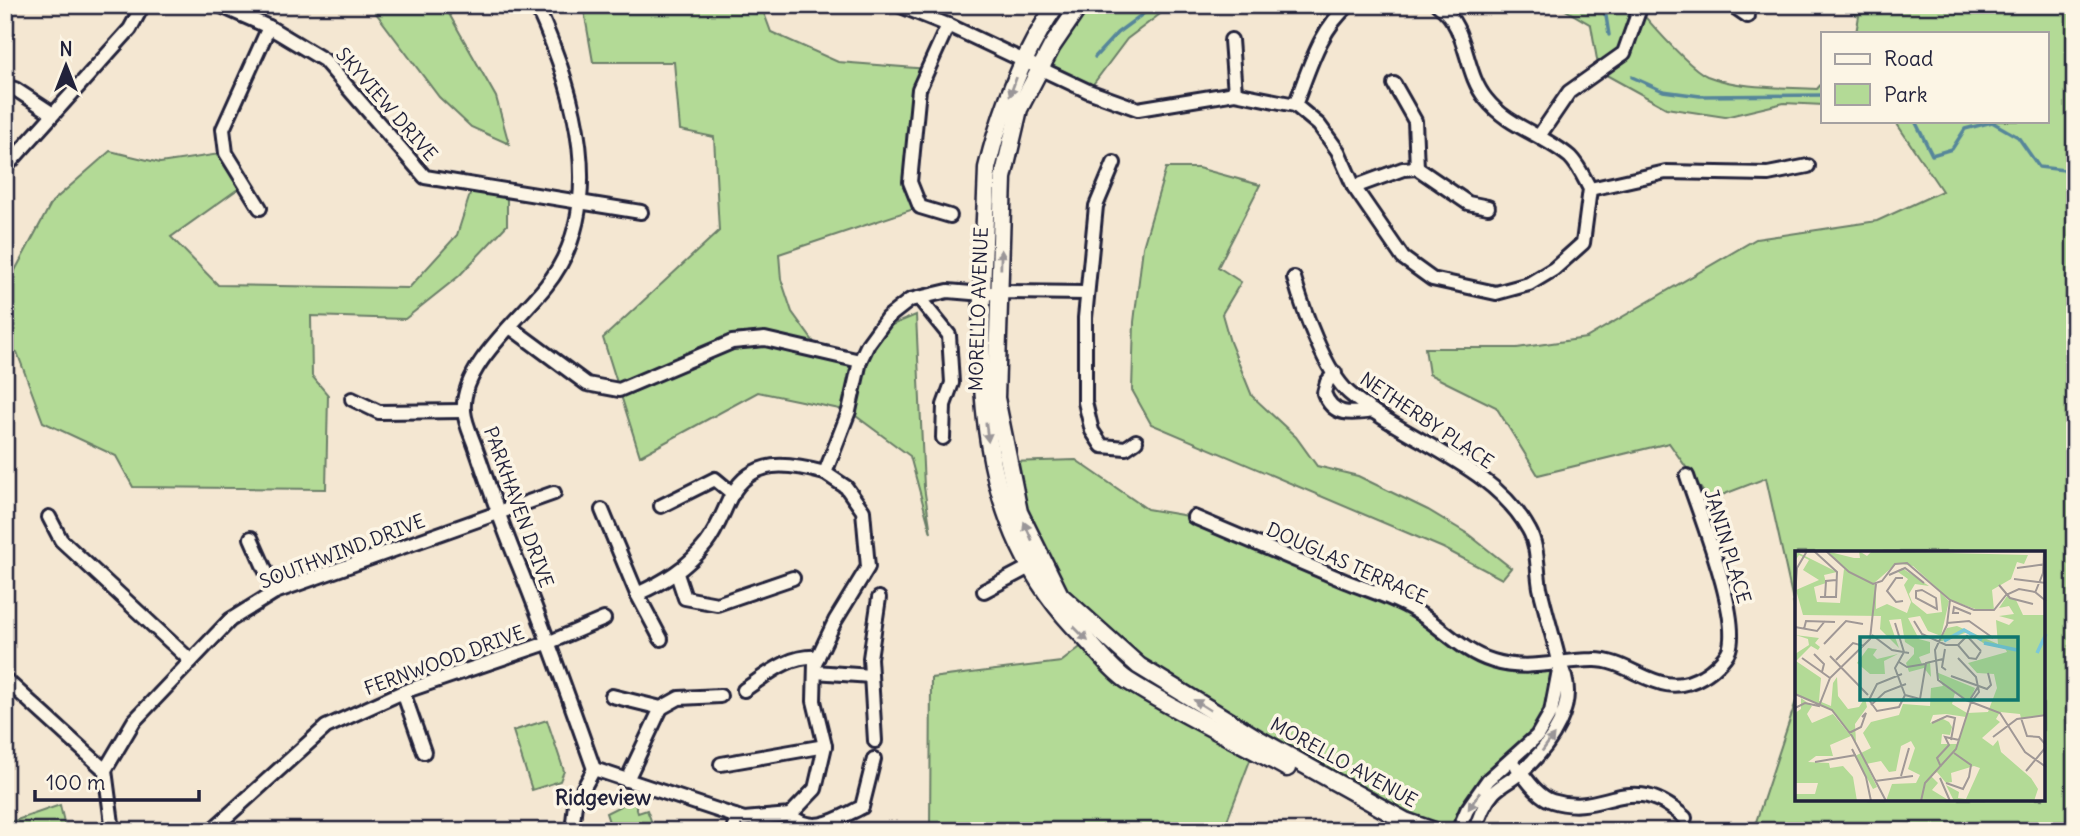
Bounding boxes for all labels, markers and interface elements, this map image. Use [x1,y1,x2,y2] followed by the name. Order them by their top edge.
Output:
[32,32,102,102] north arrow
[1821,32,2048,122] legend
[59,37,73,61] text: N
[331,42,443,166] street label: SKYVIEW DRIVE
[1884,45,1933,72] text: Road
[1007,76,1018,97] one-way arrow
[1884,81,1927,108] text: Park
[963,226,993,392] street label: MORELLO AVENUE
[996,248,1007,270] one-way arrow
[1356,366,1498,474] street label: NETHERBY PLACE
[982,422,993,444] one-way arrow
[479,423,559,591] street label: PARKHAVEN DRIVE
[1699,486,1757,606] street label: JANIN PLACE
[256,508,428,594] street label: SOUTHWIND DRIVE
[1263,517,1431,609] street label: DOUGLAS TERRACE
[1022,521,1034,541] one-way arrow
[1795,551,2045,801] inset map
[361,620,527,700] street label: FERNWOOD DRIVE
[1072,625,1088,642] one-way arrow
[1193,698,1212,711] one-way arrow
[1266,712,1422,812] street label: MORELLO AVENUE
[1541,733,1555,752] one-way arrow
[35,759,200,803] scale bar
[46,769,105,796] text: 100 m
[555,784,652,811] district label: Ridgeview
[1467,792,1481,810] one-way arrow

